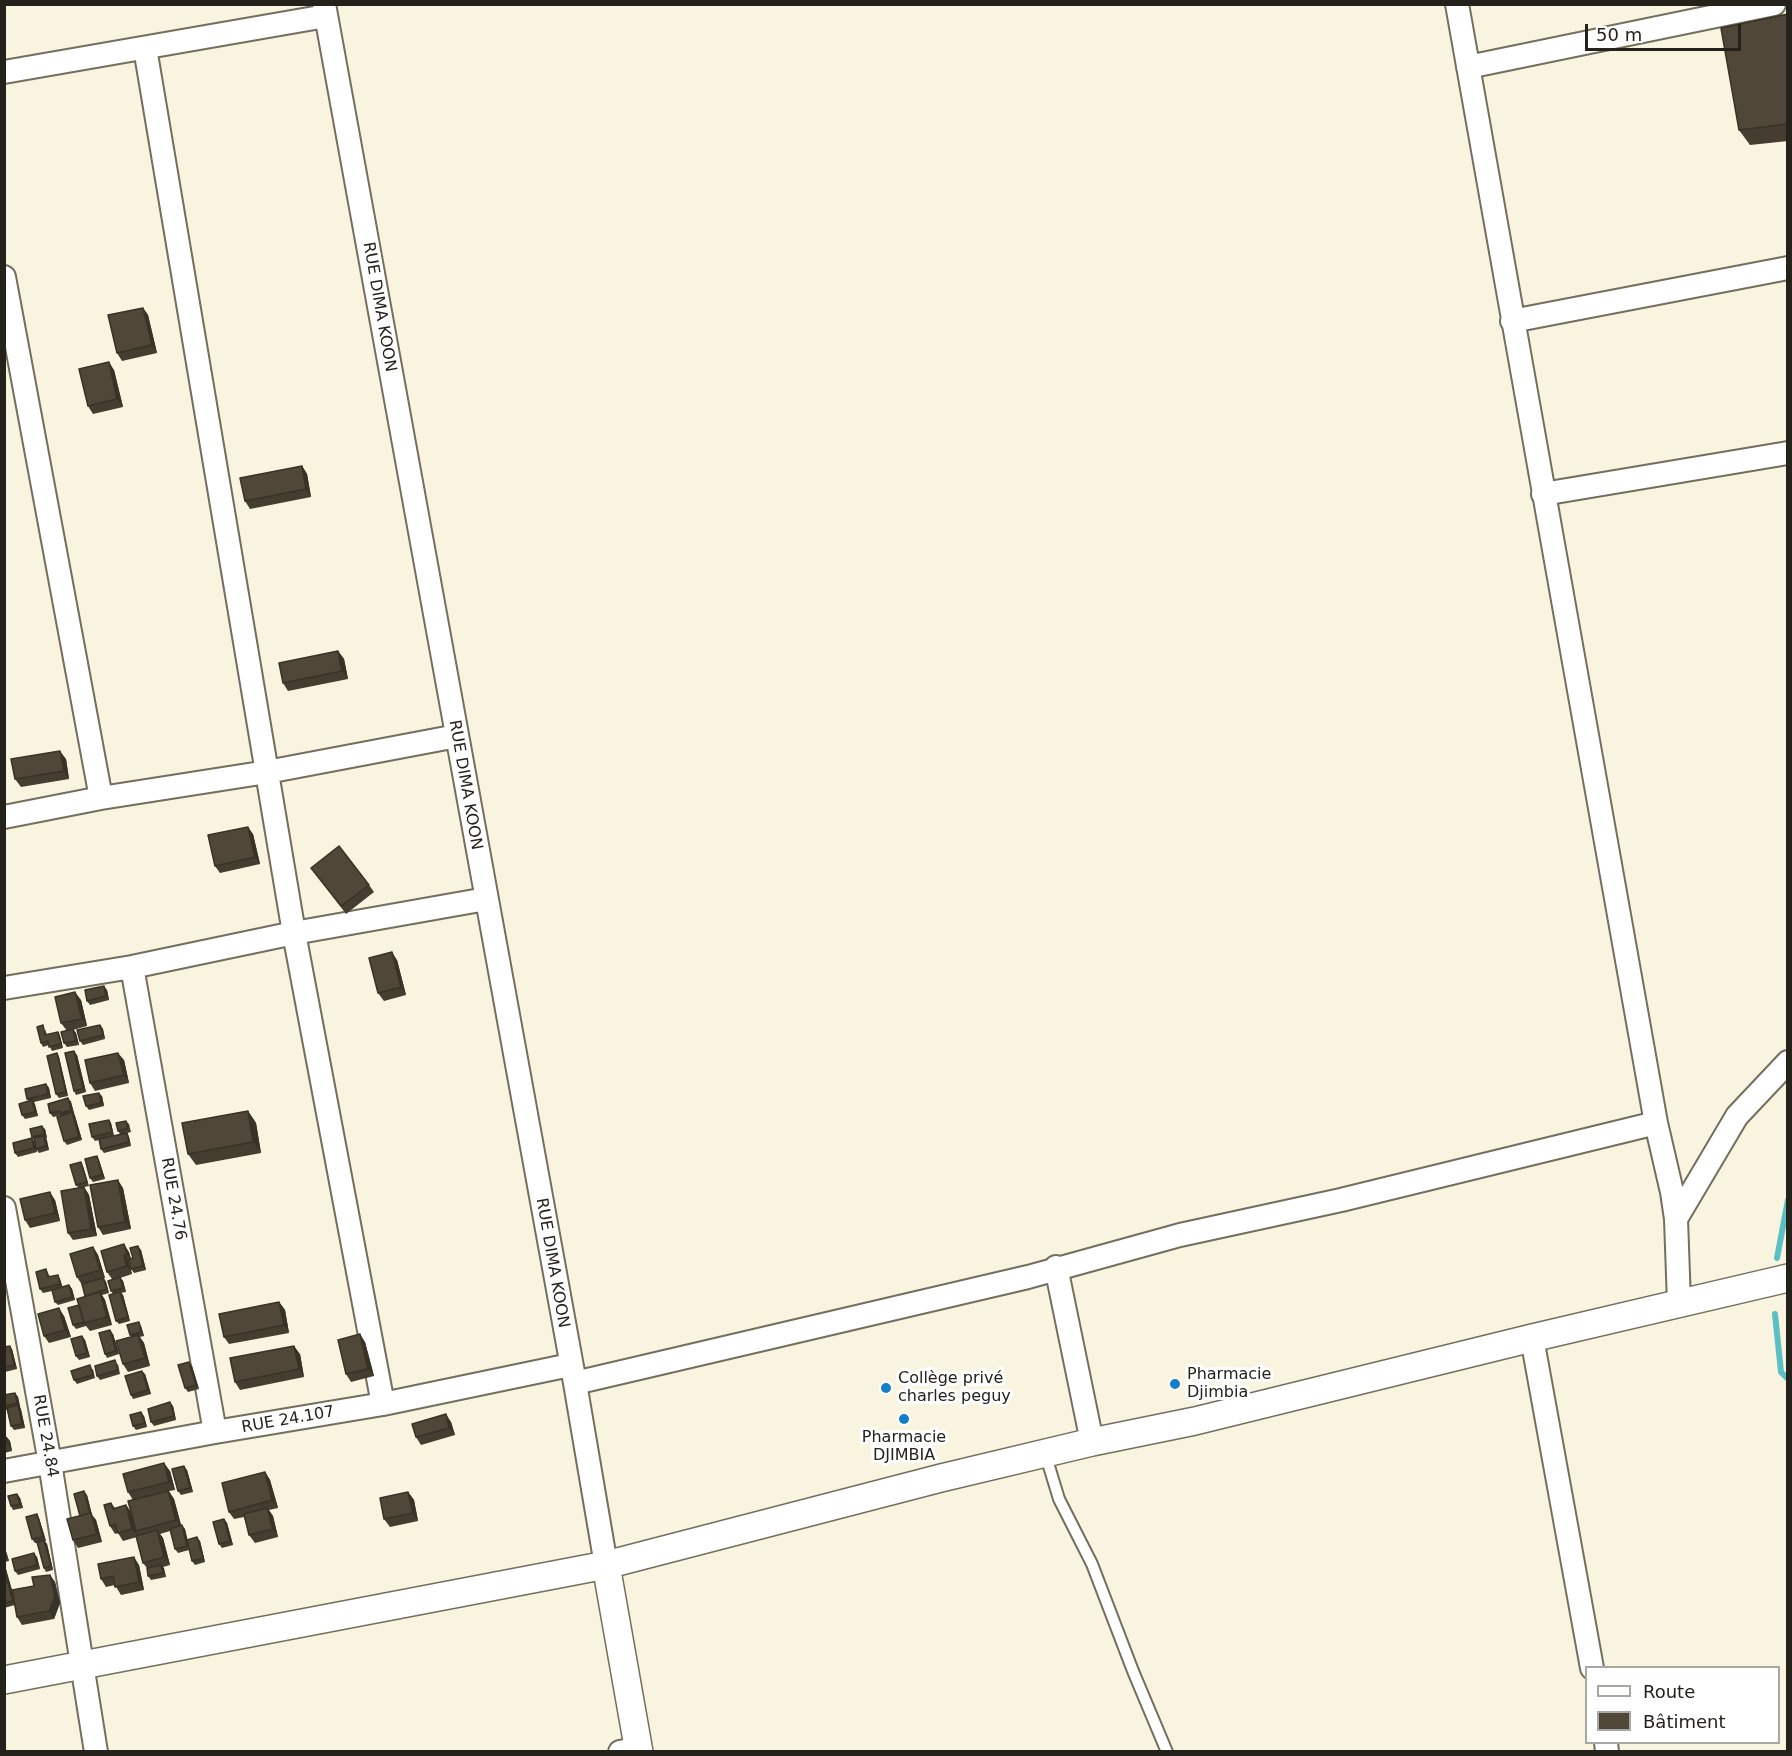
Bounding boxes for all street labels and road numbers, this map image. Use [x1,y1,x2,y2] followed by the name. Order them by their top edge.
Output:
[358,240,400,374] street label: RUE DIMA KOON
[444,718,486,852] street label: RUE DIMA KOON
[156,1156,190,1242] street label: RUE 24.76
[531,1196,573,1330] street label: RUE DIMA KOON
[28,1393,62,1479] street label: RUE 24.84
[240,1402,336,1438] street label: RUE 24.107

